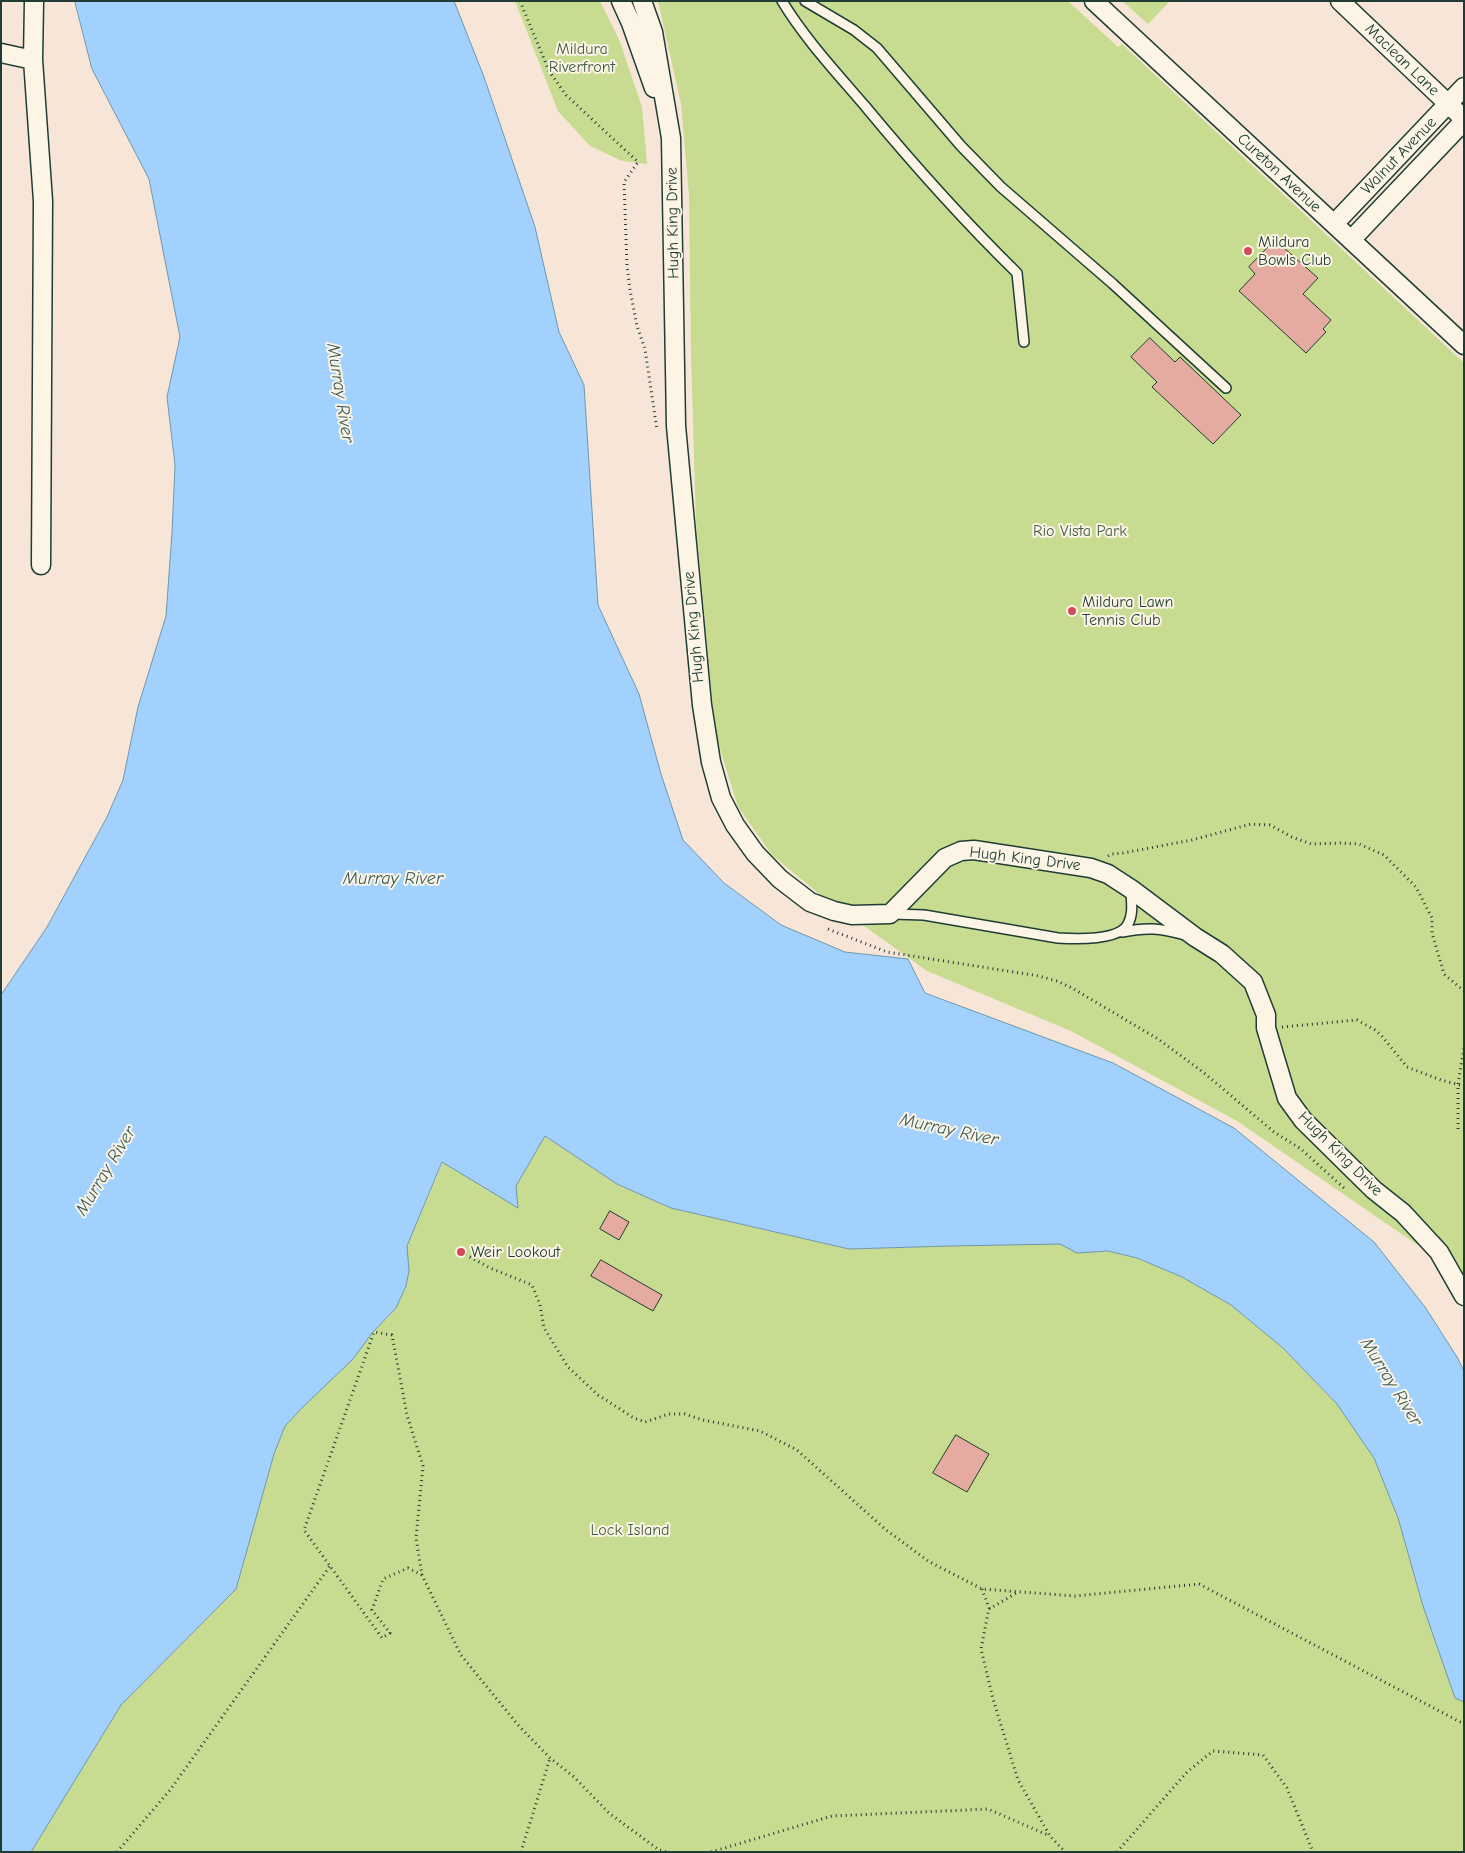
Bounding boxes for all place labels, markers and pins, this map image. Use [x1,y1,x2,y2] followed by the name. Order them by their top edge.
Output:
[1258,232,1331,270] place label: Mildura Bowls Club
[1242,245,1254,257] marker: Mildura Bowls Club
[1082,592,1173,630] place label: Mildura Lawn Tennis Club
[1066,605,1078,617] marker: Mildura Lawn Tennis Club
[471,1242,560,1262] place label: Weir Lookout
[455,1246,467,1258] marker: Weir Lookout

